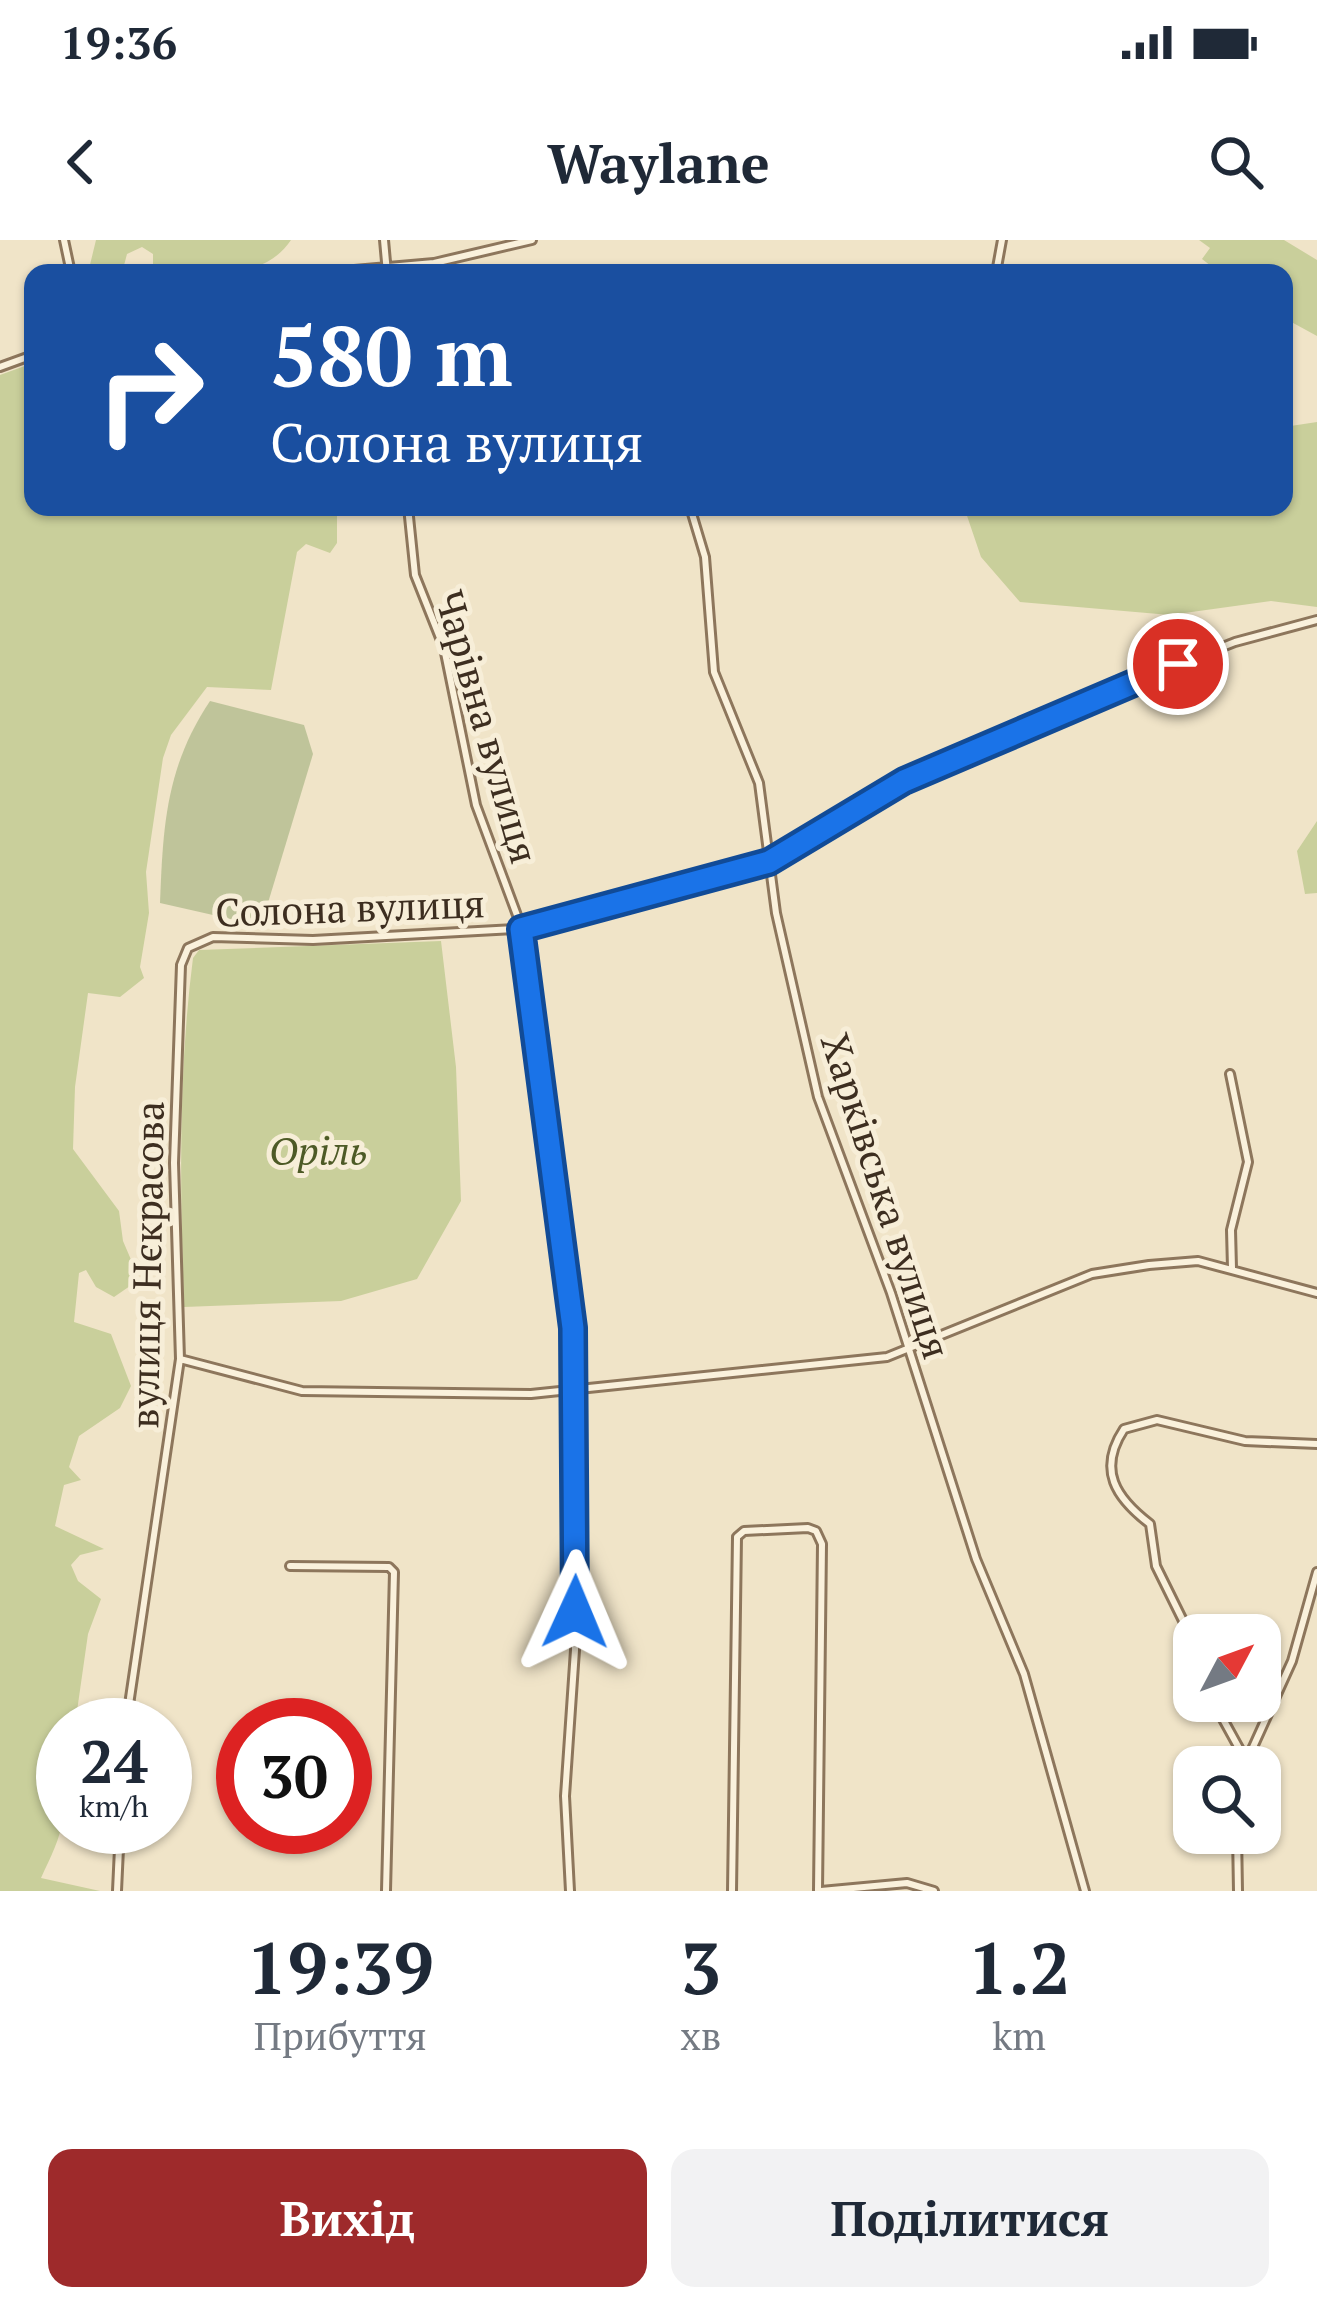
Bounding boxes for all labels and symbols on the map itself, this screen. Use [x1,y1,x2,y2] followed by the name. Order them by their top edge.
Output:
[424,585,552,869] street label: Чарівна вулиця
[1127,613,1229,715] pin
[214,876,486,938] street label: Солона вулиця
[810,1027,964,1365] street label: Харківська вулиця
[117,1101,175,1429] street label: вулиця Нєкрасова
[269,1124,367,1176] park label: Оріль
[512,1549,638,1675] position arrow
[1173,1614,1281,1722] north arrow
[216,1698,372,1854] speed limit sign: 30

